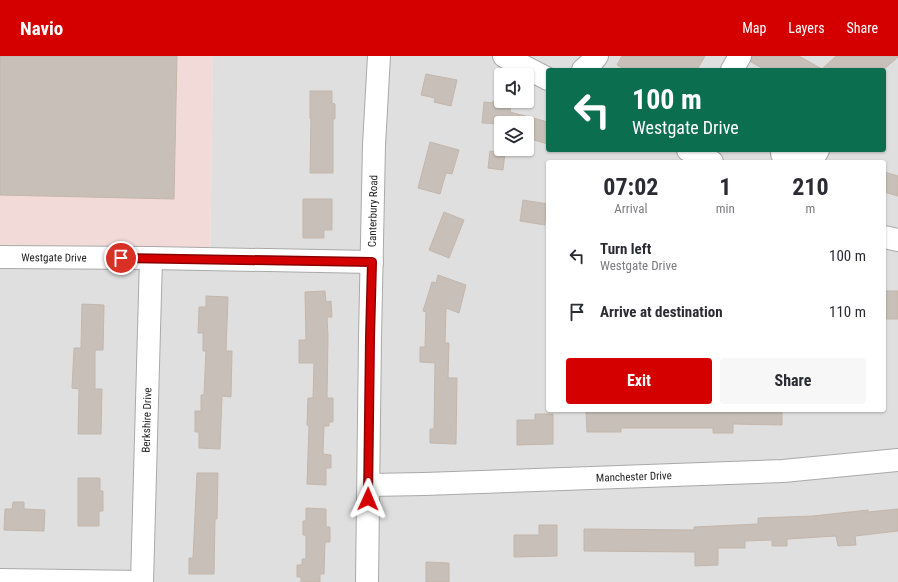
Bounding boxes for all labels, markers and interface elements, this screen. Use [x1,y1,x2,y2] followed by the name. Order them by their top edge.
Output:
[20,17,63,40] text: Navio
[742,20,766,36] text: Map
[788,20,825,36] text: Layers
[847,20,878,36] text: Share
[494,68,534,156] map controls
[494,68,534,108] button: sound
[632,83,702,116] text: 100 m
[566,84,618,136] icon: left
[494,116,534,156] button: layers
[632,117,739,138] text: Westgate Drive
[603,173,658,201] text: 07:02
[719,173,731,201] text: 1
[792,173,829,201] text: 210
[365,175,380,247] street label: Canterbury Road
[614,201,647,216] text: Arrival
[716,201,735,216] text: min
[806,201,815,216] text: m
[600,240,651,258] text: Turn left
[104,241,138,275] pin
[566,245,588,267] icon: left
[110,247,132,269] icon: arrive
[829,247,866,265] text: 100 m
[21,251,87,264] street label: Westgate Drive
[600,258,677,273] text: Westgate Drive
[566,301,588,323] icon: arrive
[600,303,723,321] text: Arrive at destination
[829,303,866,321] text: 110 m
[566,358,712,404] button: Exit
[720,358,866,404] button: Share
[139,387,154,453] street label: Berkshire Drive
[596,469,672,484] street label: Manchester Drive
[347,478,389,520] position arrow

